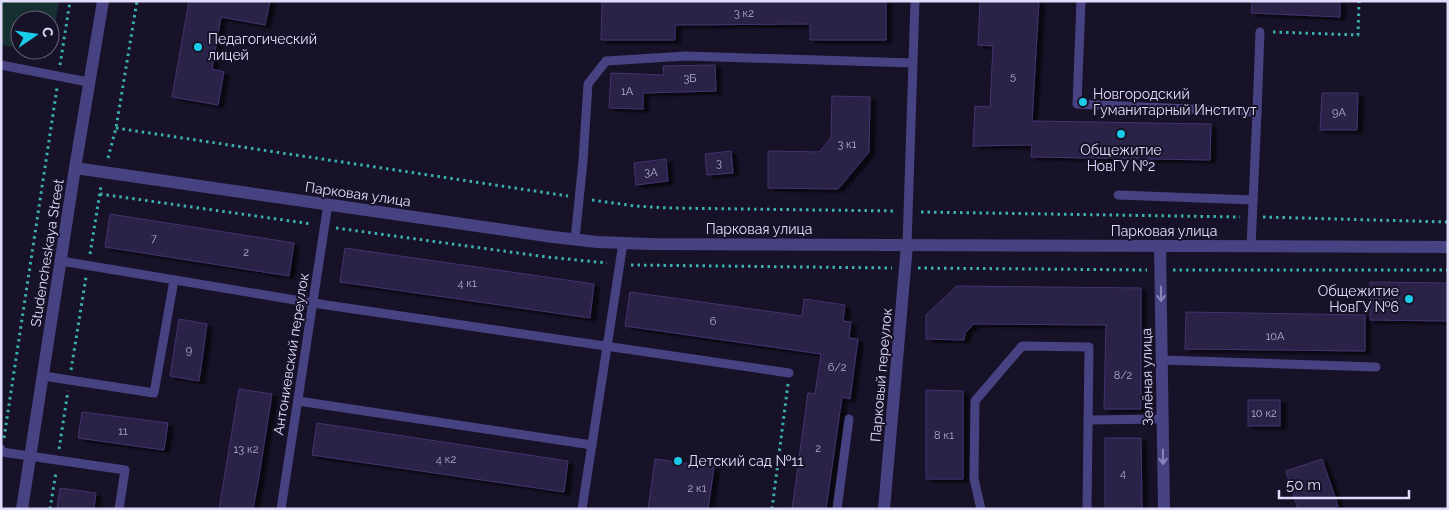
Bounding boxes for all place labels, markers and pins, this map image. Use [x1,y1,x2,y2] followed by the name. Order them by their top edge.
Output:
[208,31,317,63] place label: Педагогический лицей
[192,41,204,53] marker: Педагогический лицей
[1093,86,1257,118] place label: Новгородский Гуманитарный Институт
[1077,96,1089,108] marker: Новгородский Гуманитарный Институт
[1115,128,1127,140] marker: Общежитие НовГУ №2
[1080,142,1162,174] place label: Общежитие НовГУ №2
[1318,283,1399,315] place label: Общежитие НовГУ №6
[1403,293,1415,305] marker: Общежитие НовГУ №6
[688,453,804,469] place label: Детский сад №11
[672,455,684,467] marker: Детский сад №11

